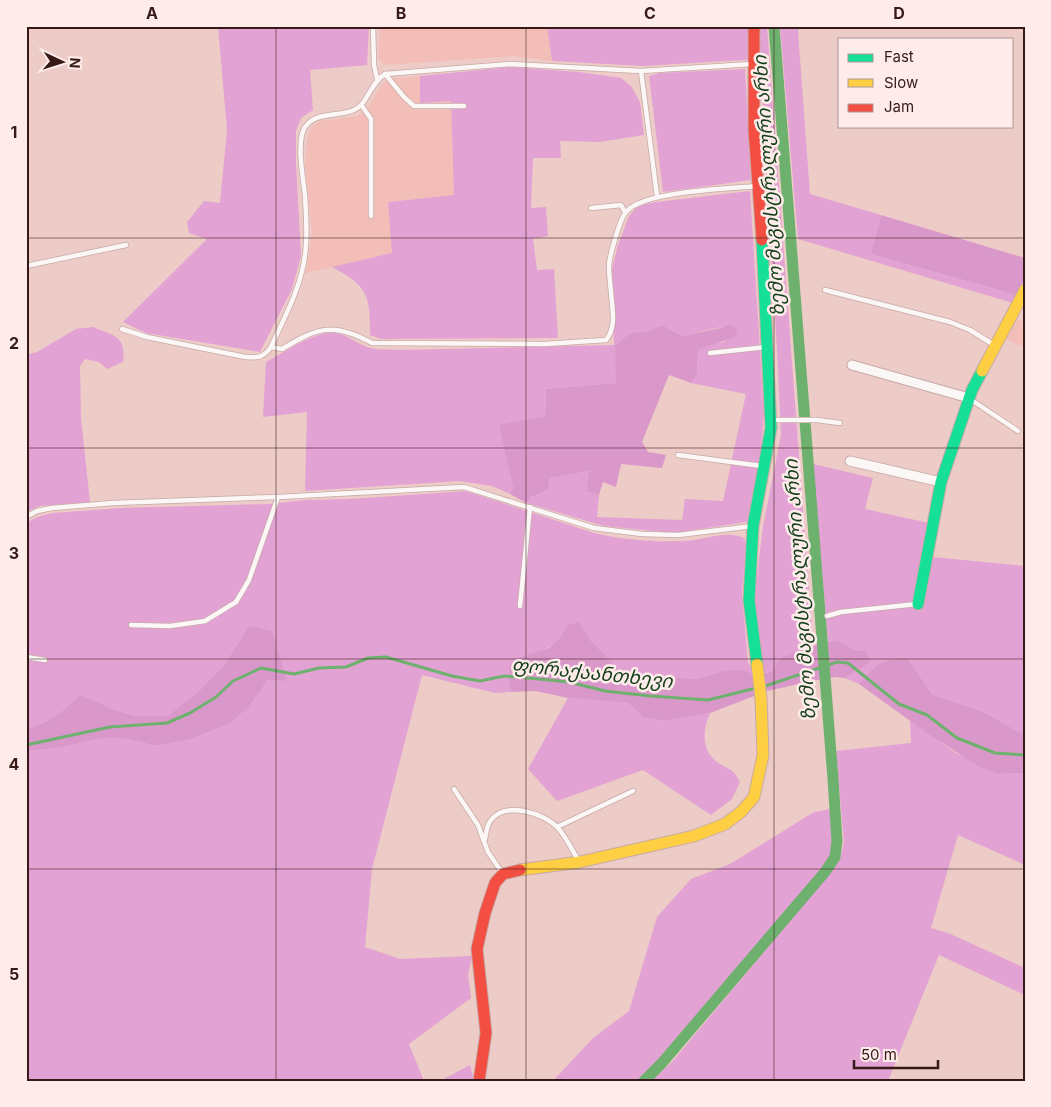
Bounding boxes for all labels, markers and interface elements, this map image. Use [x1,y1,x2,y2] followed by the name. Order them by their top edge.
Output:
[146,3,158,23] text: A
[396,3,406,23] text: B
[644,3,656,23] text: C
[893,3,905,23] text: D
[38,38,88,88] north arrow
[838,38,1014,128] legend
[884,47,914,66] text: Fast
[748,54,790,317] water label: ზემო მაგისტრალური არხი
[67,57,84,69] text: N
[884,73,918,92] text: Slow
[884,97,914,116] text: Jam
[11,122,17,142] text: 1
[9,333,19,353] text: 2
[779,458,821,721] water label: ზემო მაგისტრალური არხი
[9,543,19,563] text: 3
[511,653,675,693] water label: ფორაქაანთხევი
[9,754,20,774] text: 4
[9,964,19,984] text: 5
[854,1037,937,1069] scale bar
[861,1045,897,1064] text: 50 m

